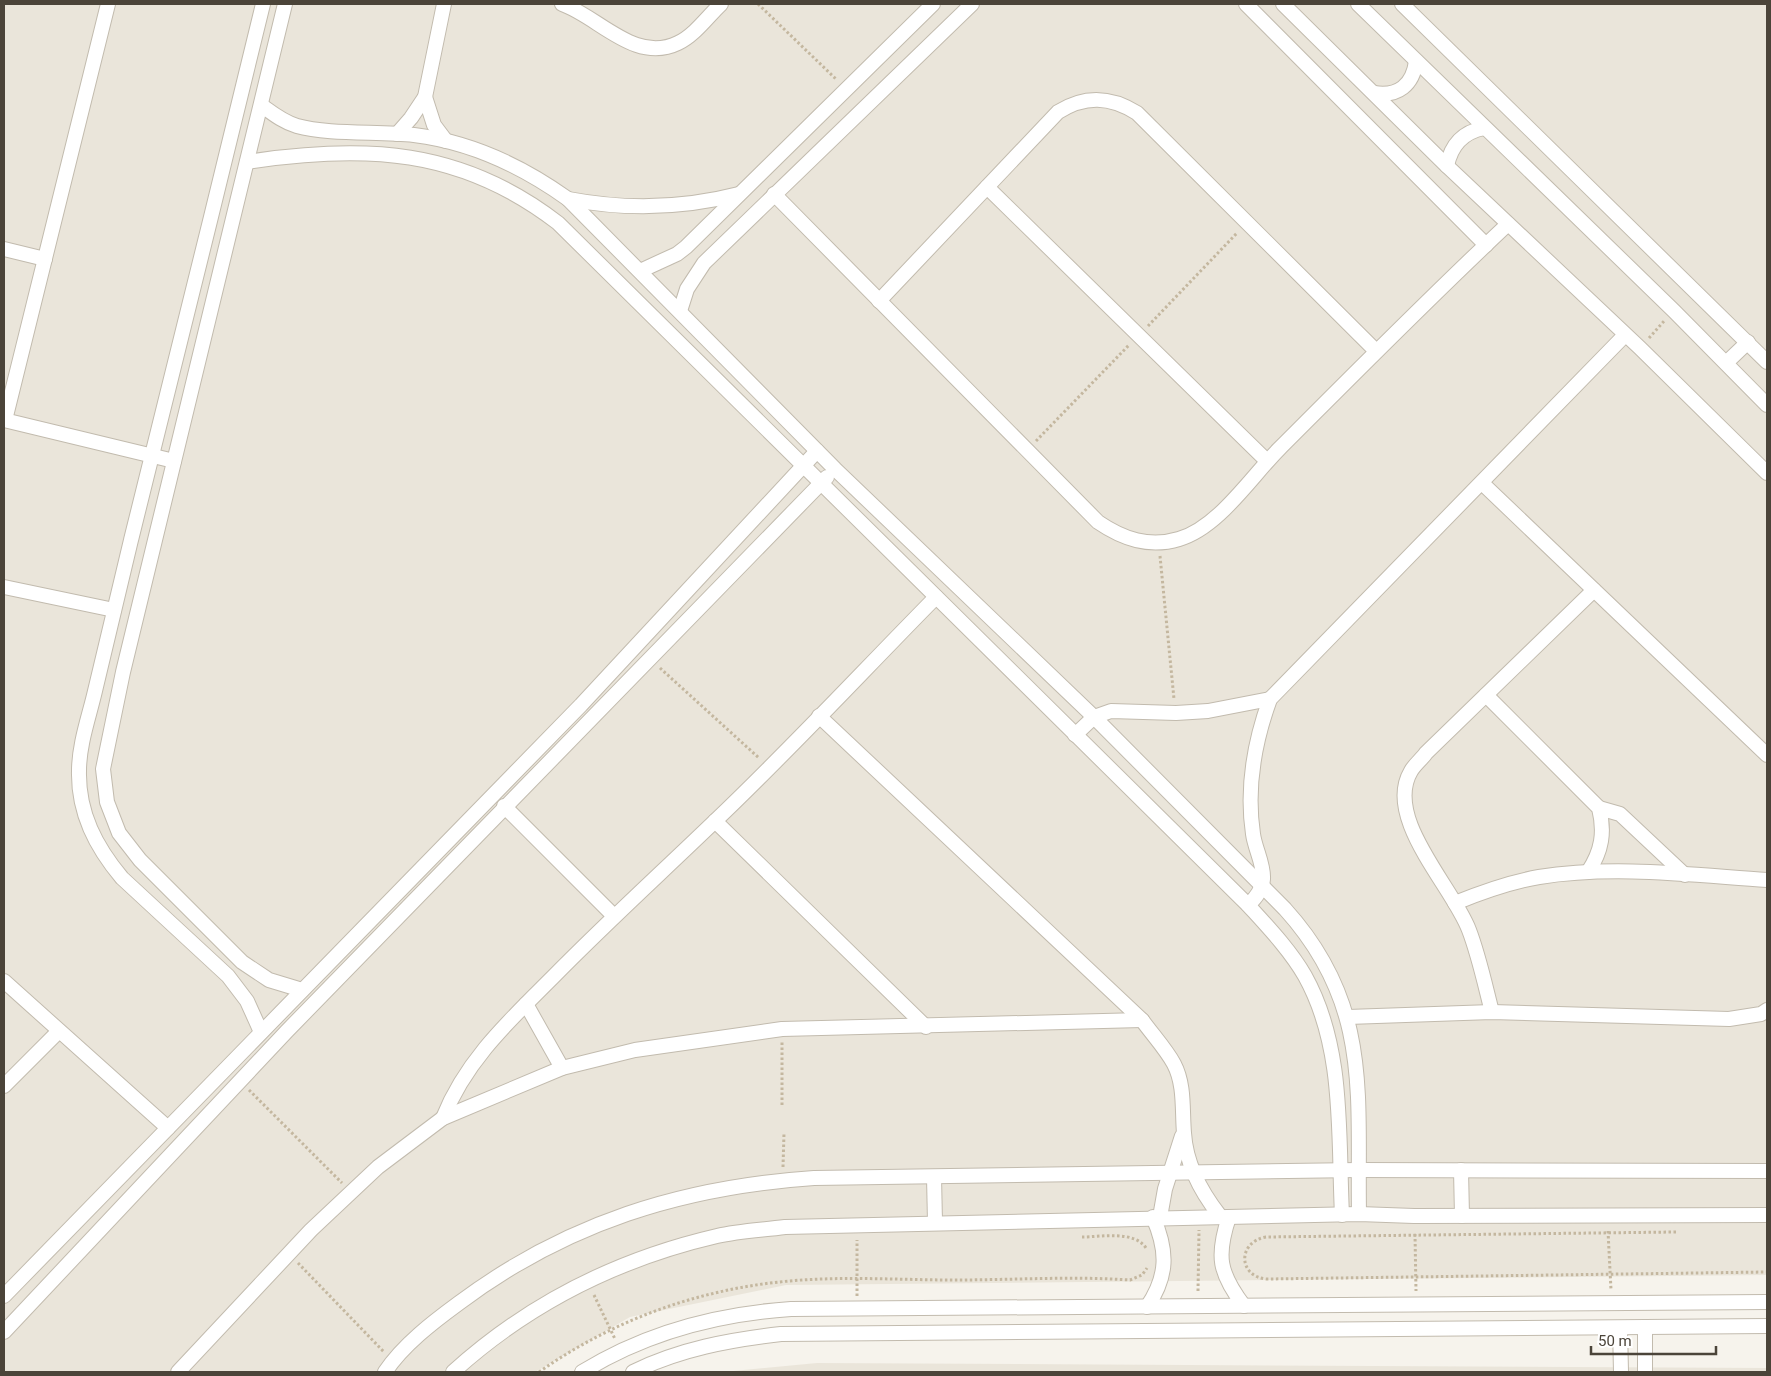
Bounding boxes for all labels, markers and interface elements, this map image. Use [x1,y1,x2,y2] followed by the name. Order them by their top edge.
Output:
[1591,1324,1716,1356] scale bar
[1598,1332,1632,1350] text: 50 m

